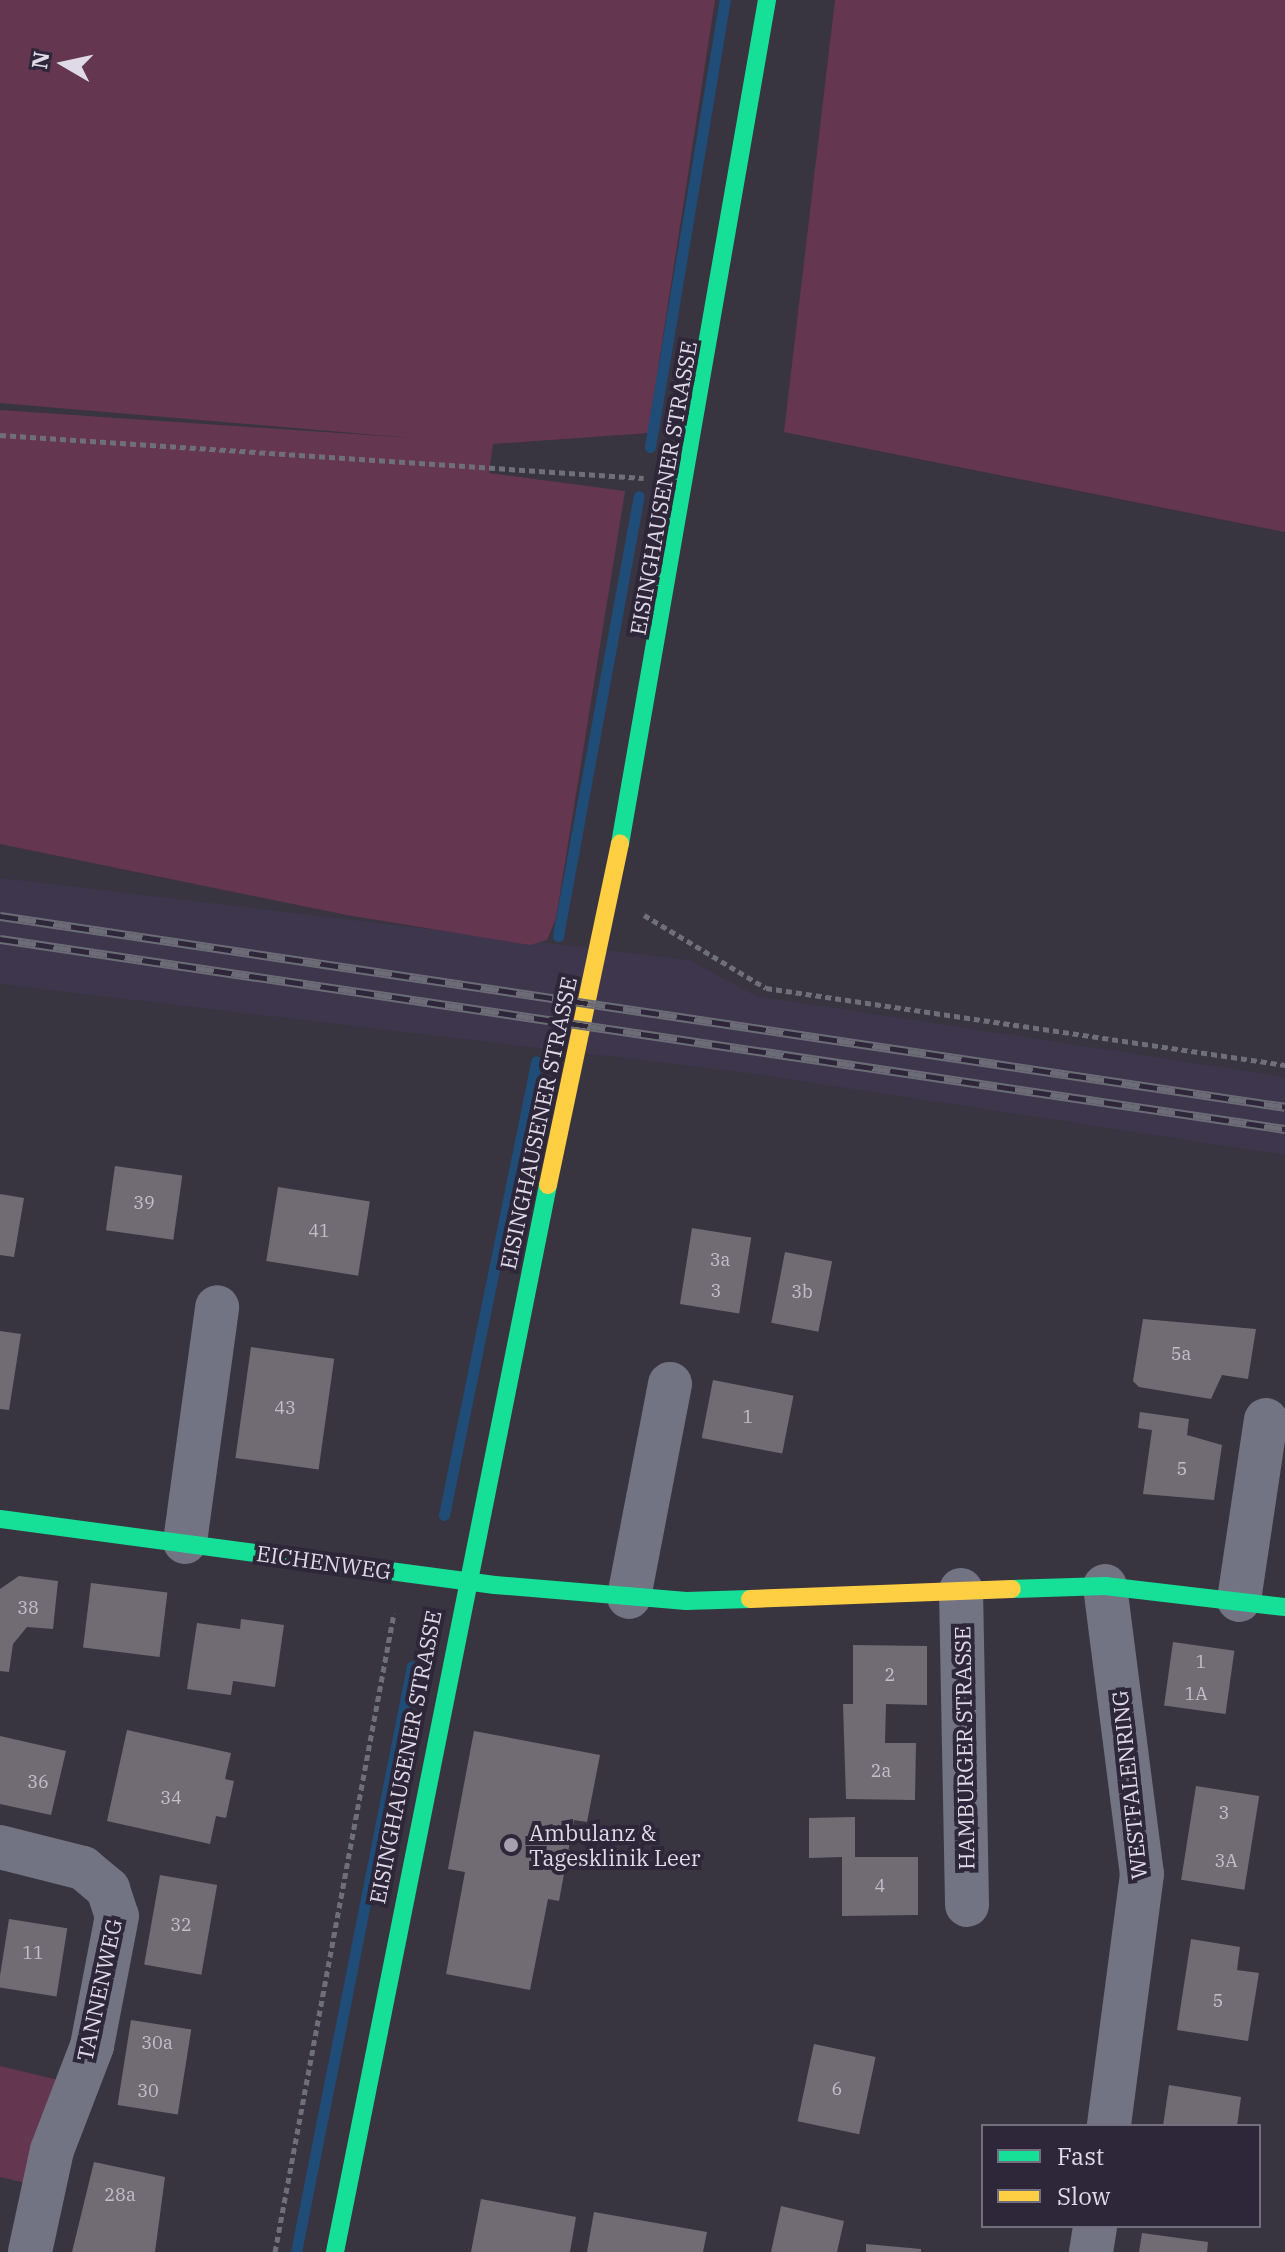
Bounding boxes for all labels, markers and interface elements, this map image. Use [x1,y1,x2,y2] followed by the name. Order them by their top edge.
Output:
[24,24,104,104] north arrow
[24,49,55,71] text: N
[624,339,702,637] street label: EISINGHAUSENER STRASSE
[494,974,582,1272] street label: EISINGHAUSENER STRASSE
[133,1192,155,1214] house number: 39
[308,1220,330,1242] house number: 41
[710,1249,730,1271] house number: 3a
[711,1280,721,1302] house number: 3
[791,1281,813,1303] house number: 3b
[1171,1343,1191,1365] house number: 5a
[274,1397,296,1419] house number: 43
[743,1406,753,1428] house number: 1
[1177,1458,1187,1480] house number: 5
[255,1539,393,1585] street label: EICHENWEG
[17,1597,39,1619] house number: 38
[364,1608,446,1906] street label: EISINGHAUSENER STRASSE
[949,1626,979,1870] street label: HAMBURGER STRASSE
[1196,1651,1206,1673] house number: 1
[885,1664,895,1686] house number: 2
[1184,1683,1208,1705] house number: 1A
[1106,1689,1152,1881] street label: WESTFALENRING
[871,1760,891,1782] house number: 2a
[27,1771,49,1793] house number: 36
[160,1787,182,1809] house number: 34
[1219,1802,1229,1824] house number: 3
[529,1819,700,1870] place label: Ambulanz & Tagesklinik Leer
[500,1834,522,1856] marker: Ambulanz & Tagesklinik Leer
[1214,1850,1238,1872] house number: 3A
[875,1875,885,1897] house number: 4
[170,1914,192,1936] house number: 32
[71,1916,127,2064] street label: TANNENWEG
[22,1942,44,1964] house number: 11
[1213,1990,1223,2012] house number: 5
[141,2032,173,2054] house number: 30a
[832,2078,842,2100] house number: 6
[137,2080,159,2102] house number: 30
[981,2124,1261,2228] legend
[1057,2140,1104,2172] text: Fast
[1057,2180,1110,2212] text: Slow
[104,2184,136,2206] house number: 28a

